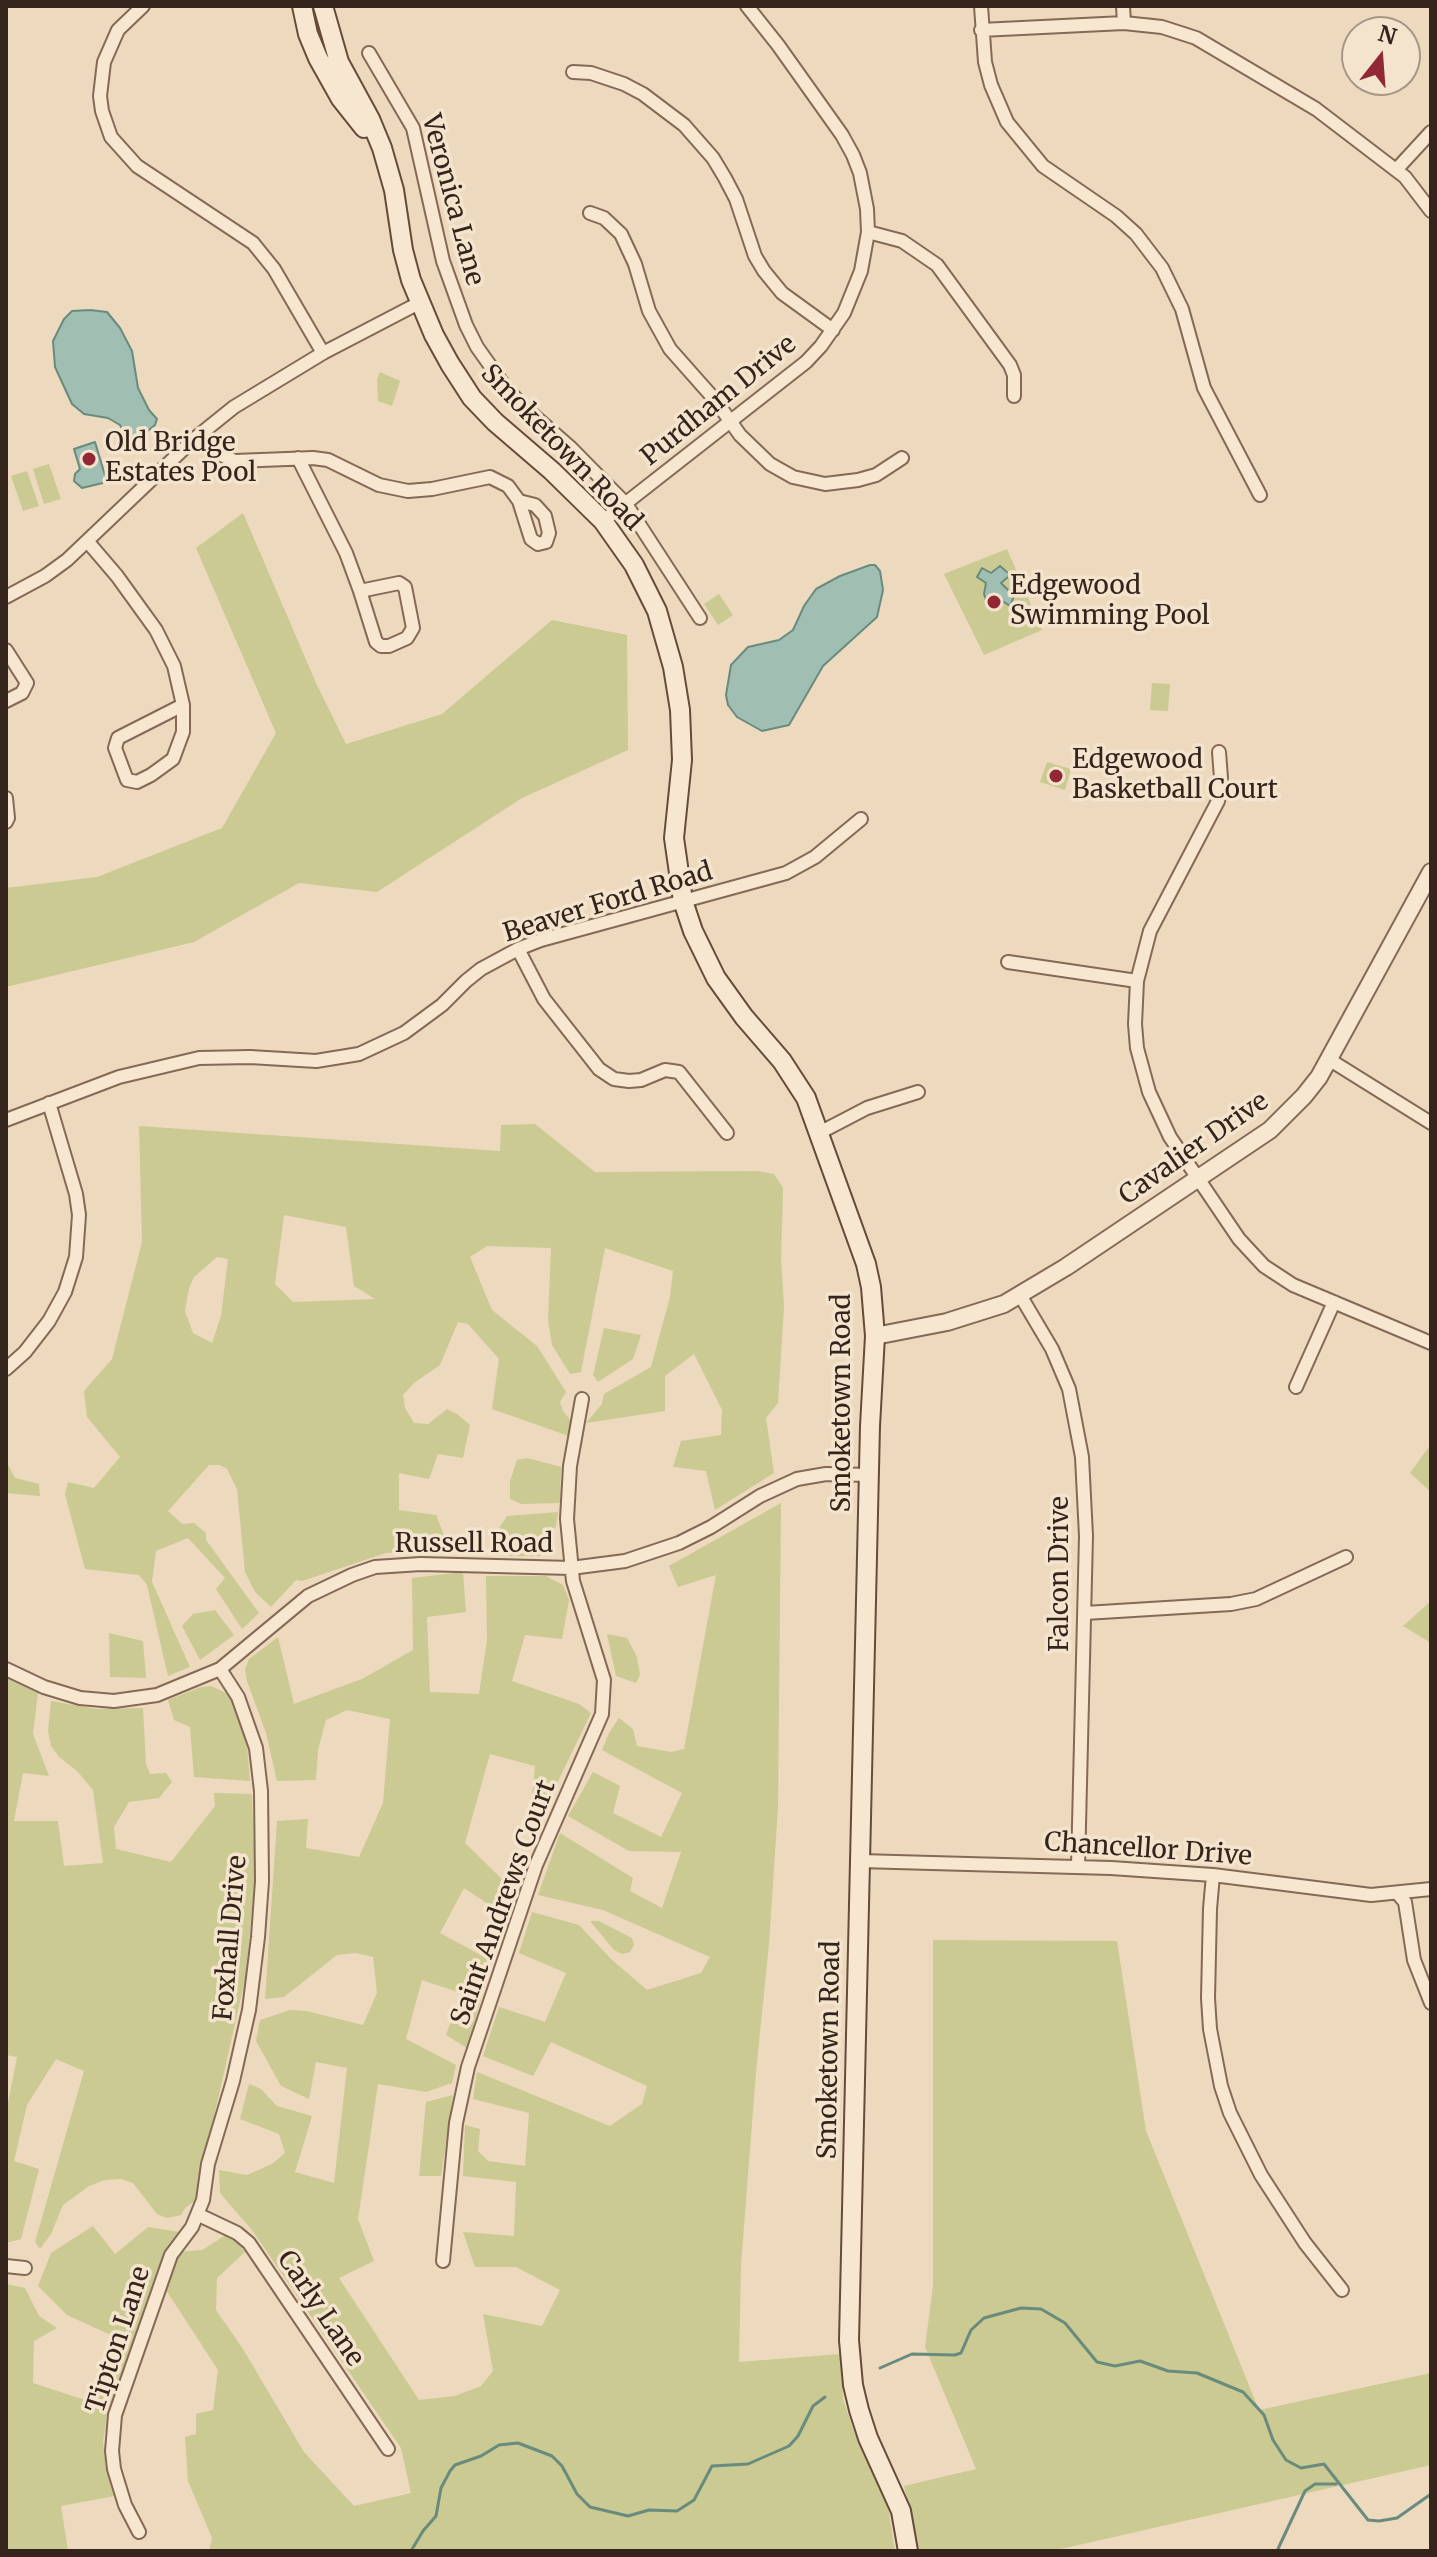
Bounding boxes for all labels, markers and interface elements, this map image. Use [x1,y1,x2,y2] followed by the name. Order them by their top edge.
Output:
[1341,16,1421,96] north arrow
[1375,19,1400,51] text: N
[414,111,490,289] street label: Veronica Lane
[635,329,803,473] street label: Purdham Drive
[474,358,648,538] street label: Smoketown Road
[105,428,256,490] place label: Old Bridge Estates Pool
[80,450,98,468] marker: Old Bridge Estates Pool
[1010,571,1210,632] place label: Edgewood Swimming Pool
[985,593,1003,611] marker: Edgewood Swimming Pool
[1072,745,1278,806] place label: Edgewood Basketball Court
[1047,767,1065,785] marker: Edgewood Basketball Court
[500,856,716,950] street label: Beaver Ford Road
[1113,1086,1275,1212] street label: Cavalier Drive
[827,1294,859,1512] street label: Smoketown Road
[1045,1496,1077,1652] street label: Falcon Drive
[395,1529,553,1561] street label: Russell Road
[445,1776,563,2030] street label: Saint Andrews Court
[1043,1827,1253,1873] street label: Chancellor Drive
[208,1854,254,2022] street label: Foxhall Drive
[812,1940,848,2160] street label: Smoketown Road
[270,2245,370,2373] street label: Carly Lane
[81,2263,157,2417] street label: Tipton Lane

